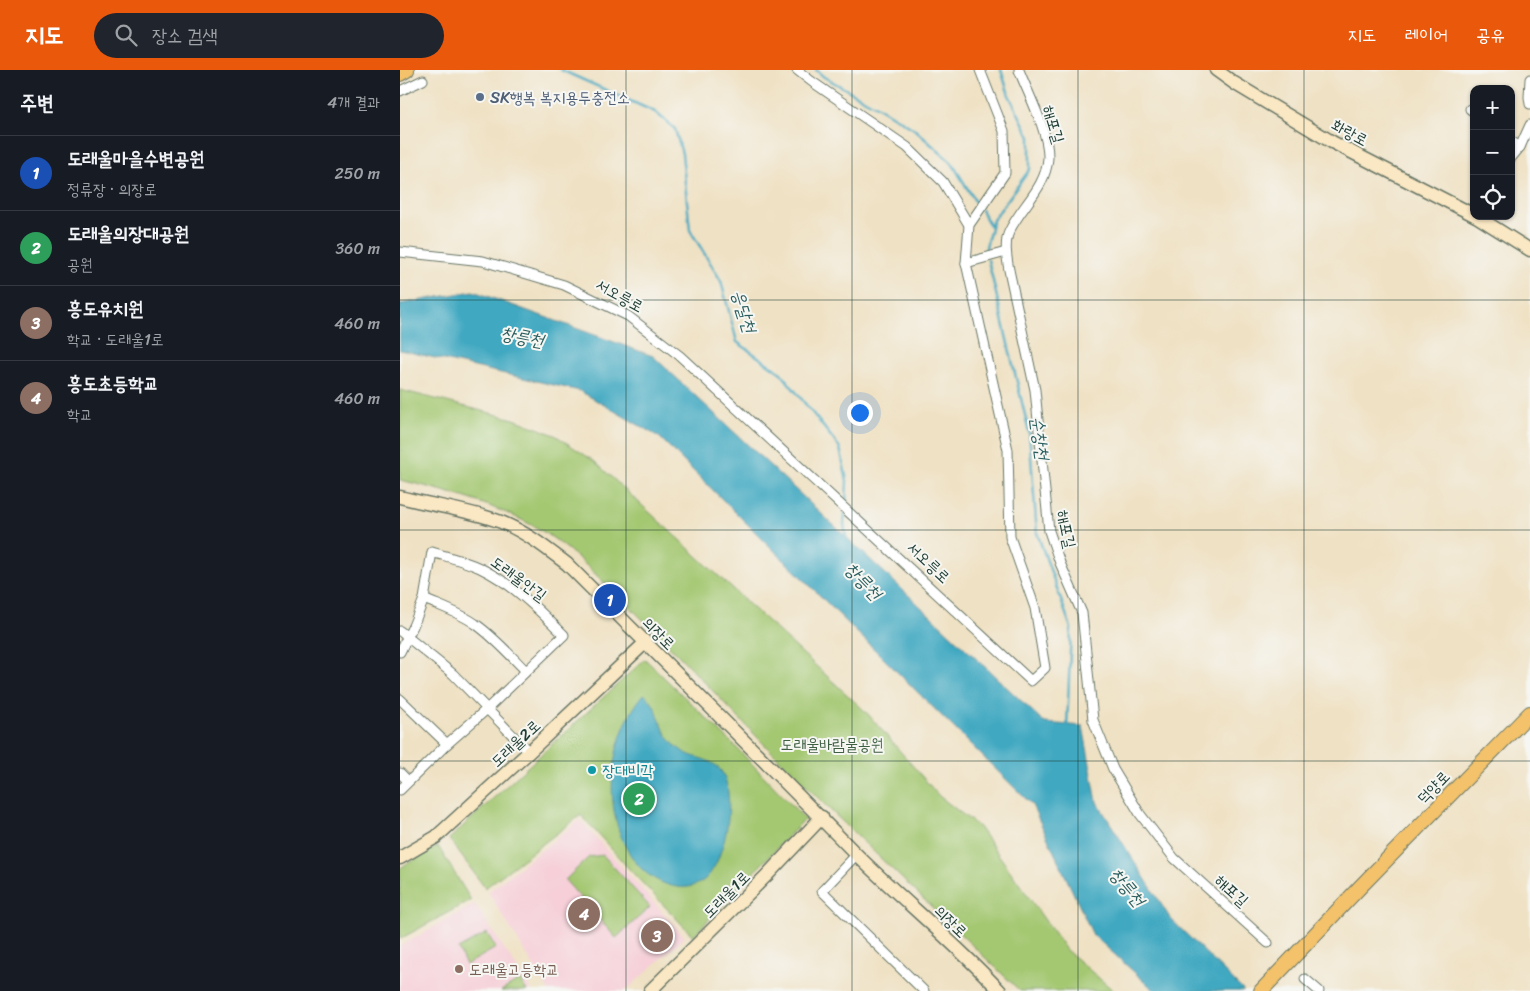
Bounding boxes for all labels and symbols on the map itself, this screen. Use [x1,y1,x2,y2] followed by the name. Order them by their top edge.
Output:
[490,83,630,112] place label: SK행복 복지용두충전소
[474,91,486,103] marker: SK행복 복지용두충전소
[1034,101,1073,147] street label: 해포길
[1326,111,1374,154] street label: 화랑로
[590,270,649,321] street label: 서오릉로
[722,286,766,338] water label: 응달천
[498,317,548,357] water label: 창릉천
[847,400,873,426] your location
[1021,414,1059,463] water label: 순창천
[1048,507,1085,551] street label: 해포길
[900,534,957,591] street label: 서오릉로
[484,548,553,609] street label: 도래울안길
[836,554,891,609] water label: 창릉천
[594,581,626,619] pin: 1
[635,609,683,657] street label: 의장로
[483,712,547,775] street label: 도래울2로
[781,730,884,759] park label: 도래울바람물공원
[602,756,654,785] place label: 장대비각
[1410,763,1457,811] street label: 덕양로
[586,764,598,776] marker: 장대비각
[623,780,655,818] pin: 2
[1101,860,1154,915] water label: 창릉천
[695,863,757,925] street label: 도래울1로
[1208,867,1256,914] street label: 해포길
[568,895,600,933] pin: 4
[927,898,975,945] street label: 의장로
[641,917,673,955] pin: 3
[469,955,559,984] place label: 도래울고등학교
[453,963,465,975] marker: 도래울고등학교

